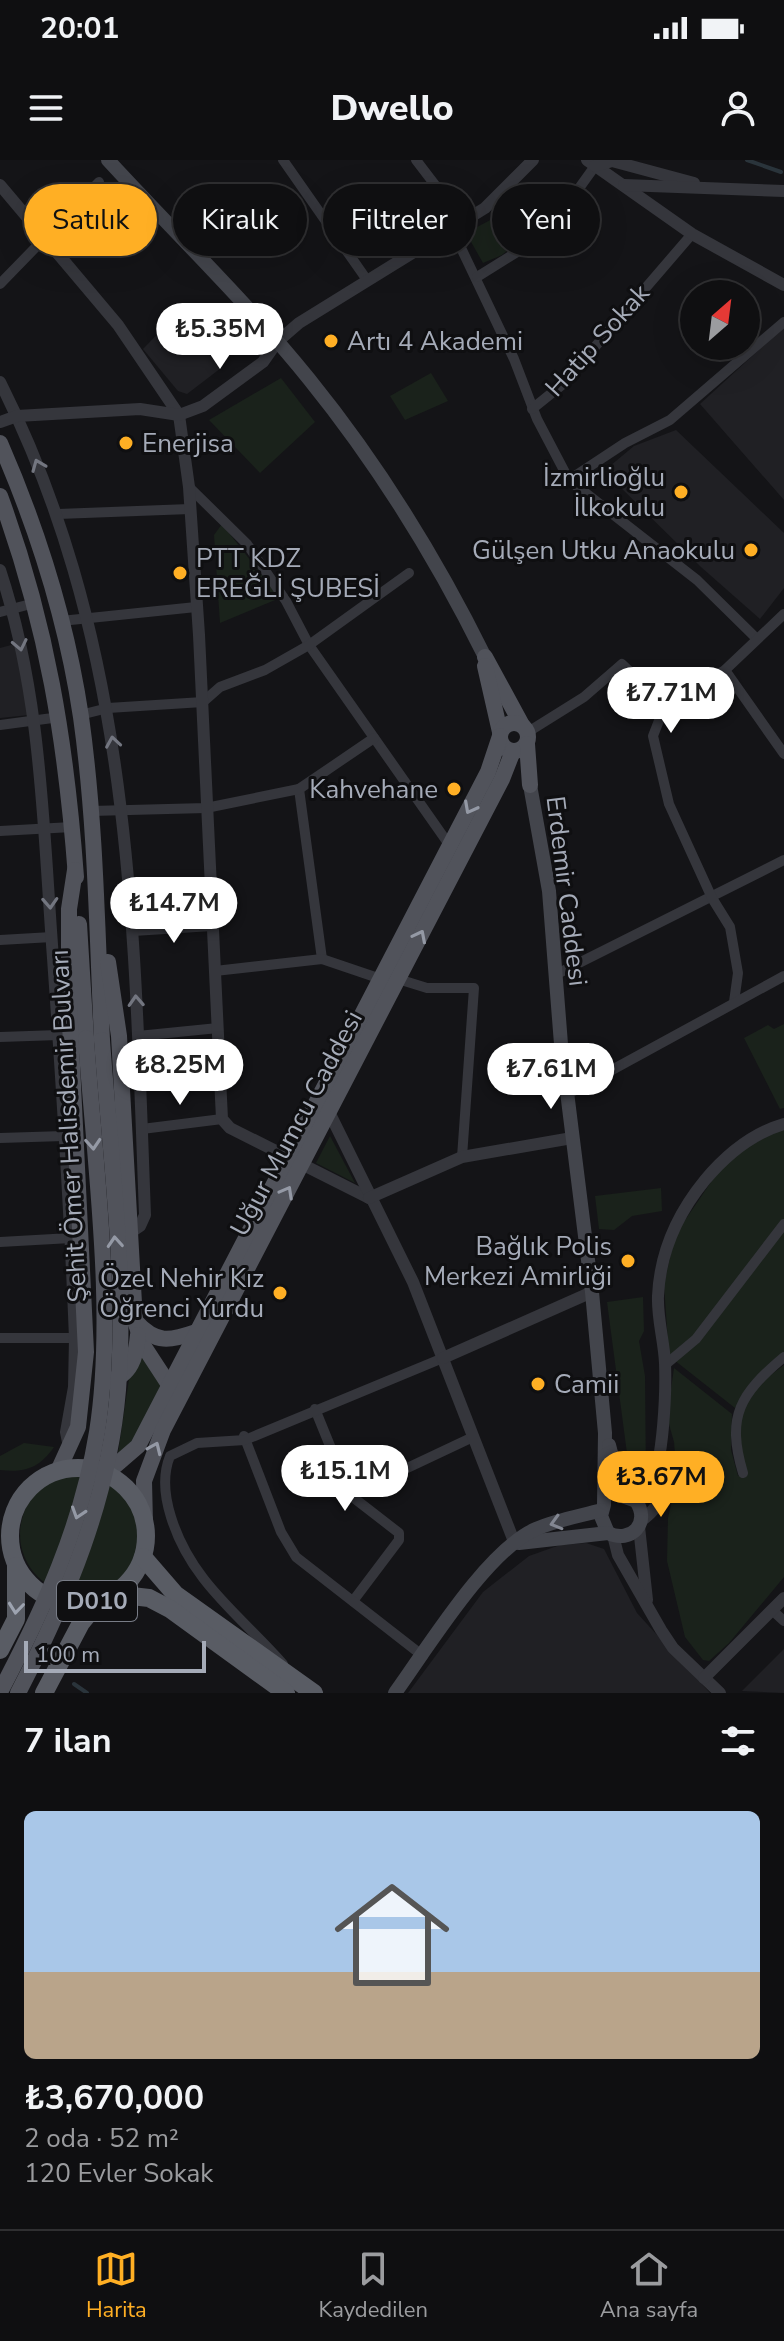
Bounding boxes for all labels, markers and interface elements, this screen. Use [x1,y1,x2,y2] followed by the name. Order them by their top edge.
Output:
[40,8,119,49] text: 20:01
[330,84,454,133] text: Dwello
[24,86,68,130] icon: menu
[716,86,760,130] icon: person
[24,184,157,256] chip: Satılık
[173,184,307,256] chip: Kiralık
[323,184,476,256] chip: Filtreler
[492,184,600,256] chip: Yeni
[537,276,658,404] street label: Hatip Sokak
[680,280,760,360] north arrow
[680,280,760,360] map controls
[155,303,285,371] pin: ₺5.35M
[174,311,266,346] text: ₺5.35M
[347,324,523,359] place label: Artı 4 Akademi
[322,332,340,350] marker: Artı 4 Akademi
[142,426,234,461] place label: Enerjisa
[117,434,135,452] marker: Enerjisa
[31,459,47,473] one-way arrow
[543,460,665,525] place label: İzmirlioğlu İlkokulu
[672,483,690,501] marker: İzmirlioğlu İlkokulu
[472,533,735,568] place label: Gülşen Utku Anaokulu
[196,541,380,606] place label: PTT KDZ EREĞLİ ŞUBESİ
[742,541,760,559] marker: Gülşen Utku Anaokulu
[171,564,189,582] marker: PTT KDZ EREĞLİ ŞUBESİ
[11,639,28,652] one-way arrow
[606,667,736,735] pin: ₺7.71M
[625,675,717,710] text: ₺7.71M
[105,736,122,749] one-way arrow
[309,772,438,807] place label: Kahvehane
[445,780,463,798] marker: Kahvehane
[537,794,596,988] street label: Erdemir Caddesi
[464,799,479,814] one-way arrow
[109,877,239,945] pin: ₺14.7M
[128,885,220,920] text: ₺14.7M
[41,897,58,910] one-way arrow
[411,930,426,945] one-way arrow
[42,949,95,1303] street label: Şehit Ömer Halisdemir Bulvarı
[128,994,145,1007] one-way arrow
[222,1004,371,1242] street label: Uğur Mumcu Caddesi
[115,1039,245,1107] pin: ₺8.25M
[486,1043,616,1111] pin: ₺7.61M
[134,1047,226,1082] text: ₺8.25M
[505,1051,597,1086] text: ₺7.61M
[84,1138,101,1151] one-way arrow
[278,1186,293,1200] one-way arrow
[424,1229,612,1294] place label: Bağlık Polis Merkezi Amirliği
[107,1235,124,1248] one-way arrow
[619,1252,637,1270] marker: Bağlık Polis Merkezi Amirliği
[99,1261,264,1326] place label: Özel Nehir Kız Öğrenci Yurdu
[271,1284,289,1302] marker: Özel Nehir Kız Öğrenci Yurdu
[554,1367,619,1402] place label: Camii
[529,1375,547,1393] marker: Camii
[145,1441,161,1456] one-way arrow
[280,1445,410,1513] pin: ₺15.1M
[596,1451,726,1519] pin: ₺3.67M
[299,1453,391,1488] text: ₺15.1M
[615,1459,707,1494] text: ₺3.67M
[71,1506,87,1520] one-way arrow
[550,1514,564,1530] one-way arrow
[57,1581,137,1621] road number: D010
[7,1602,24,1615] one-way arrow
[24,1637,206,1673] scale bar
[36,1640,100,1670] text: 100 m
[24,1718,112,1764] text: 7 ilan
[716,1719,760,1763] icon: filters
[320,1863,464,2007] icon: home
[24,2075,204,2121] text: ₺3,670,000
[24,2121,179,2156] text: 2 oda · 52 m²
[24,2156,213,2191] text: 120 Evler Sokak
[86,2247,147,2325] tab: Harita
[318,2247,428,2325] tab: Kaydedilen
[600,2247,698,2325] tab: Ana sayfa

